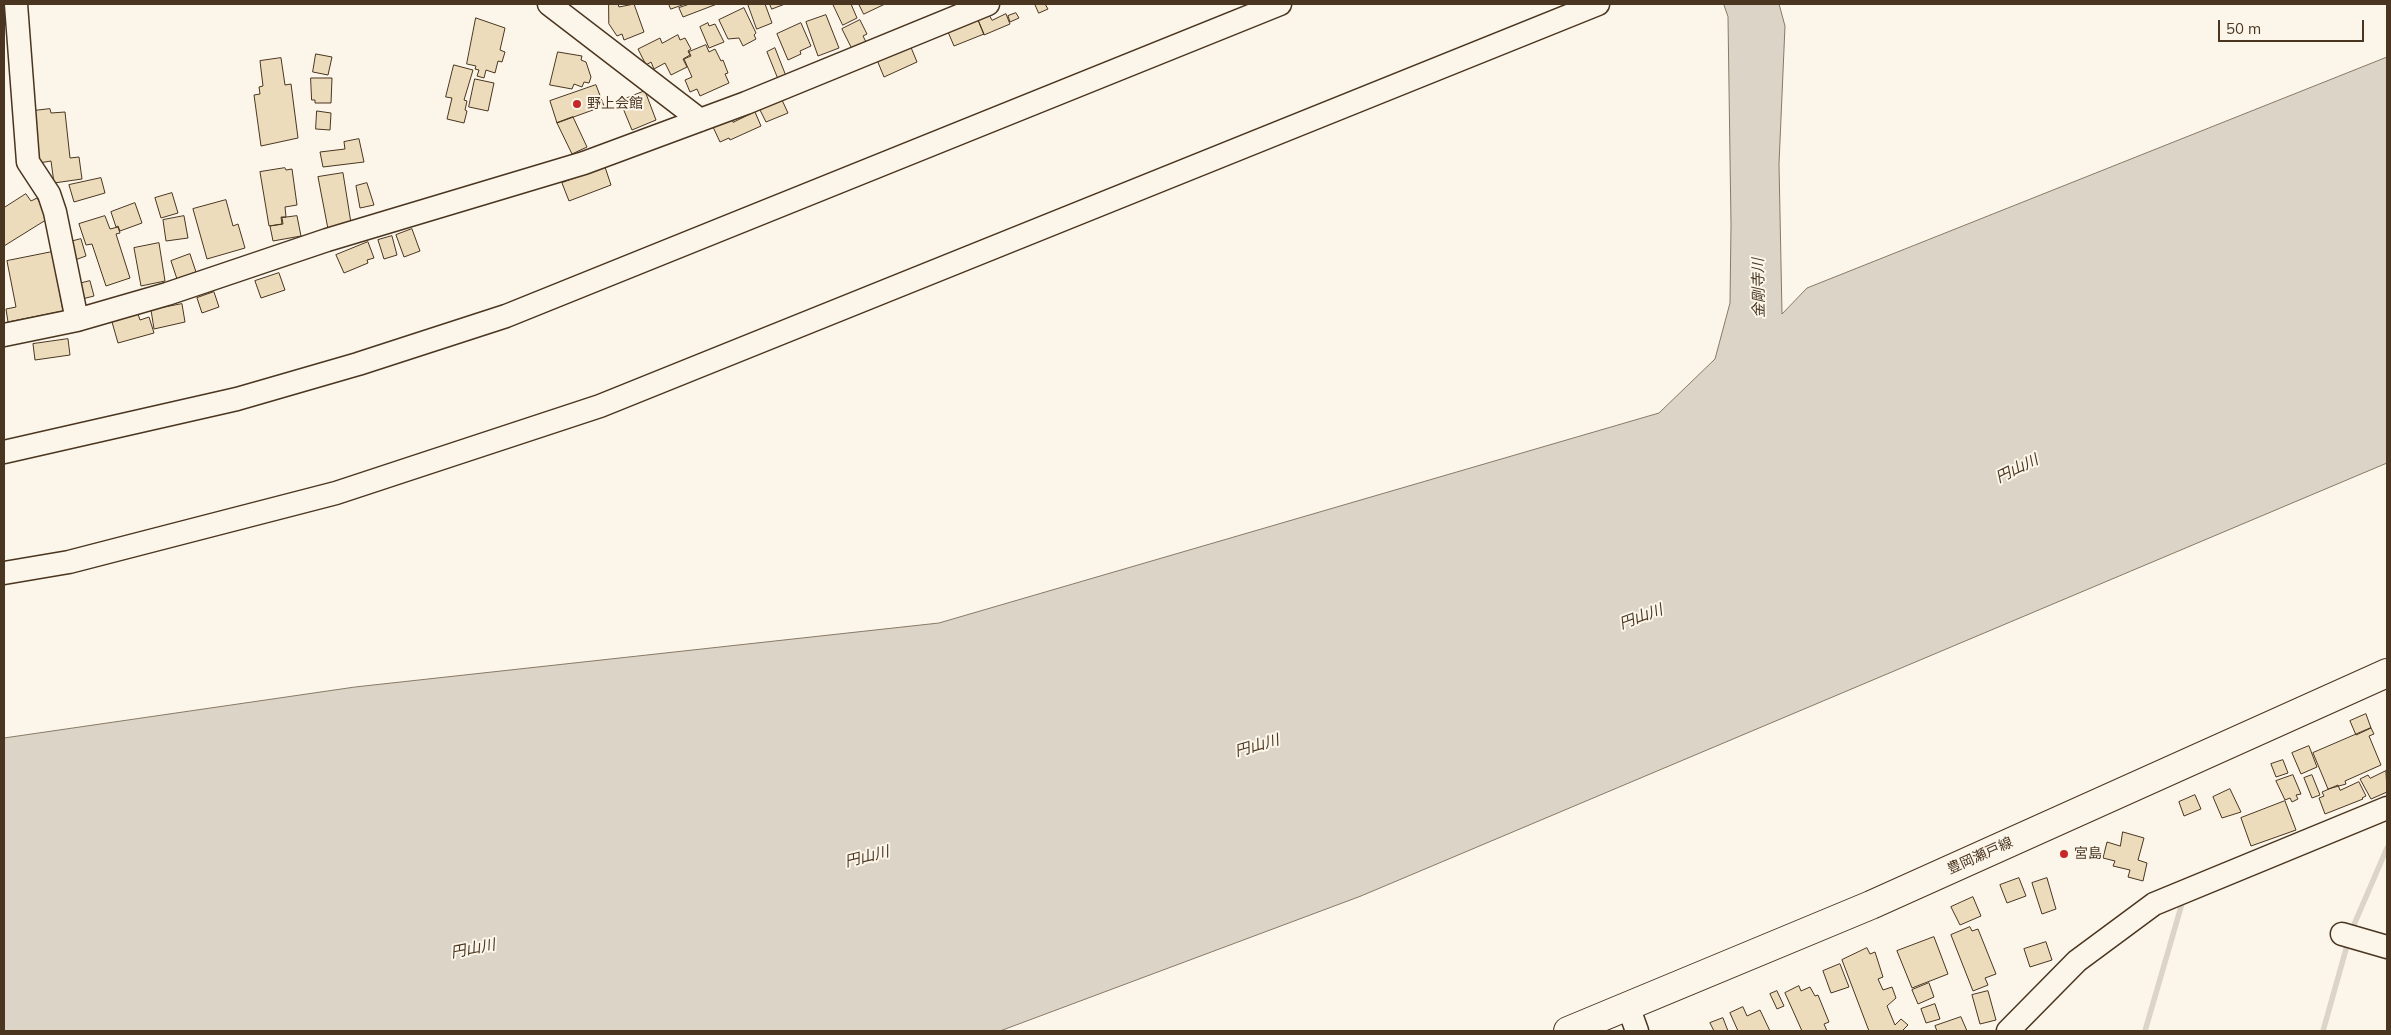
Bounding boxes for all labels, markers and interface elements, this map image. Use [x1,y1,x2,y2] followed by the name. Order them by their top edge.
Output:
[2221,10,2367,42] scale bar
[2226,19,2261,38] text: 50 m
[587,96,643,112] place label: 野上会館
[571,98,583,110] marker: 野上会館
[1749,258,1769,318] water label: 金剛寺川
[1993,451,2041,487] water label: 円山川
[1617,601,1665,633] water label: 円山川
[1233,731,1281,761] water label: 円山川
[1945,834,2015,878] street label: 豊岡瀬戸線
[843,843,891,871] water label: 円山川
[2074,846,2102,862] place label: 宮島
[2058,848,2070,860] marker: 宮島
[449,936,497,962] water label: 円山川

